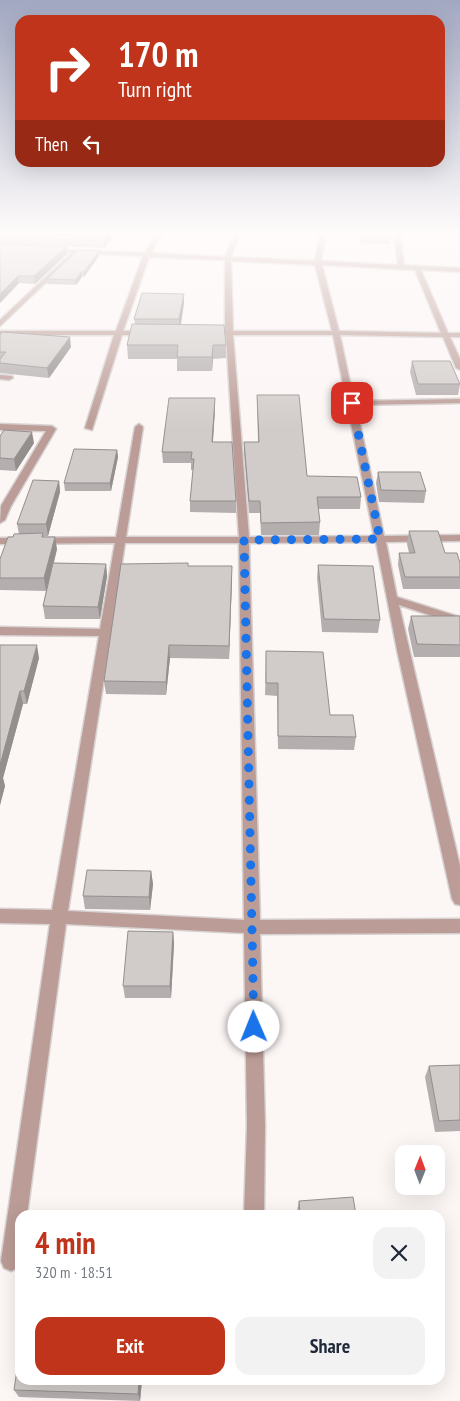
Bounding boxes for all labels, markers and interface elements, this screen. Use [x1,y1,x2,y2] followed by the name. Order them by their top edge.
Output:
[118,31,199,77] text: 170 m
[35,35,100,100] icon: right
[118,75,192,103] text: Turn right
[78,130,106,158] icon: left
[35,132,68,156] text: Then
[331,382,373,424] pin
[338,389,366,417] icon: arrive
[227,1000,279,1052] position arrow
[395,1145,445,1195] north arrow
[395,1145,445,1195] map controls
[35,1223,96,1262] text: 4 min
[373,1227,425,1279] button: close
[35,1262,113,1282] text: 320 m · 18:51
[35,1317,225,1375] button: Exit
[235,1317,425,1375] button: Share

